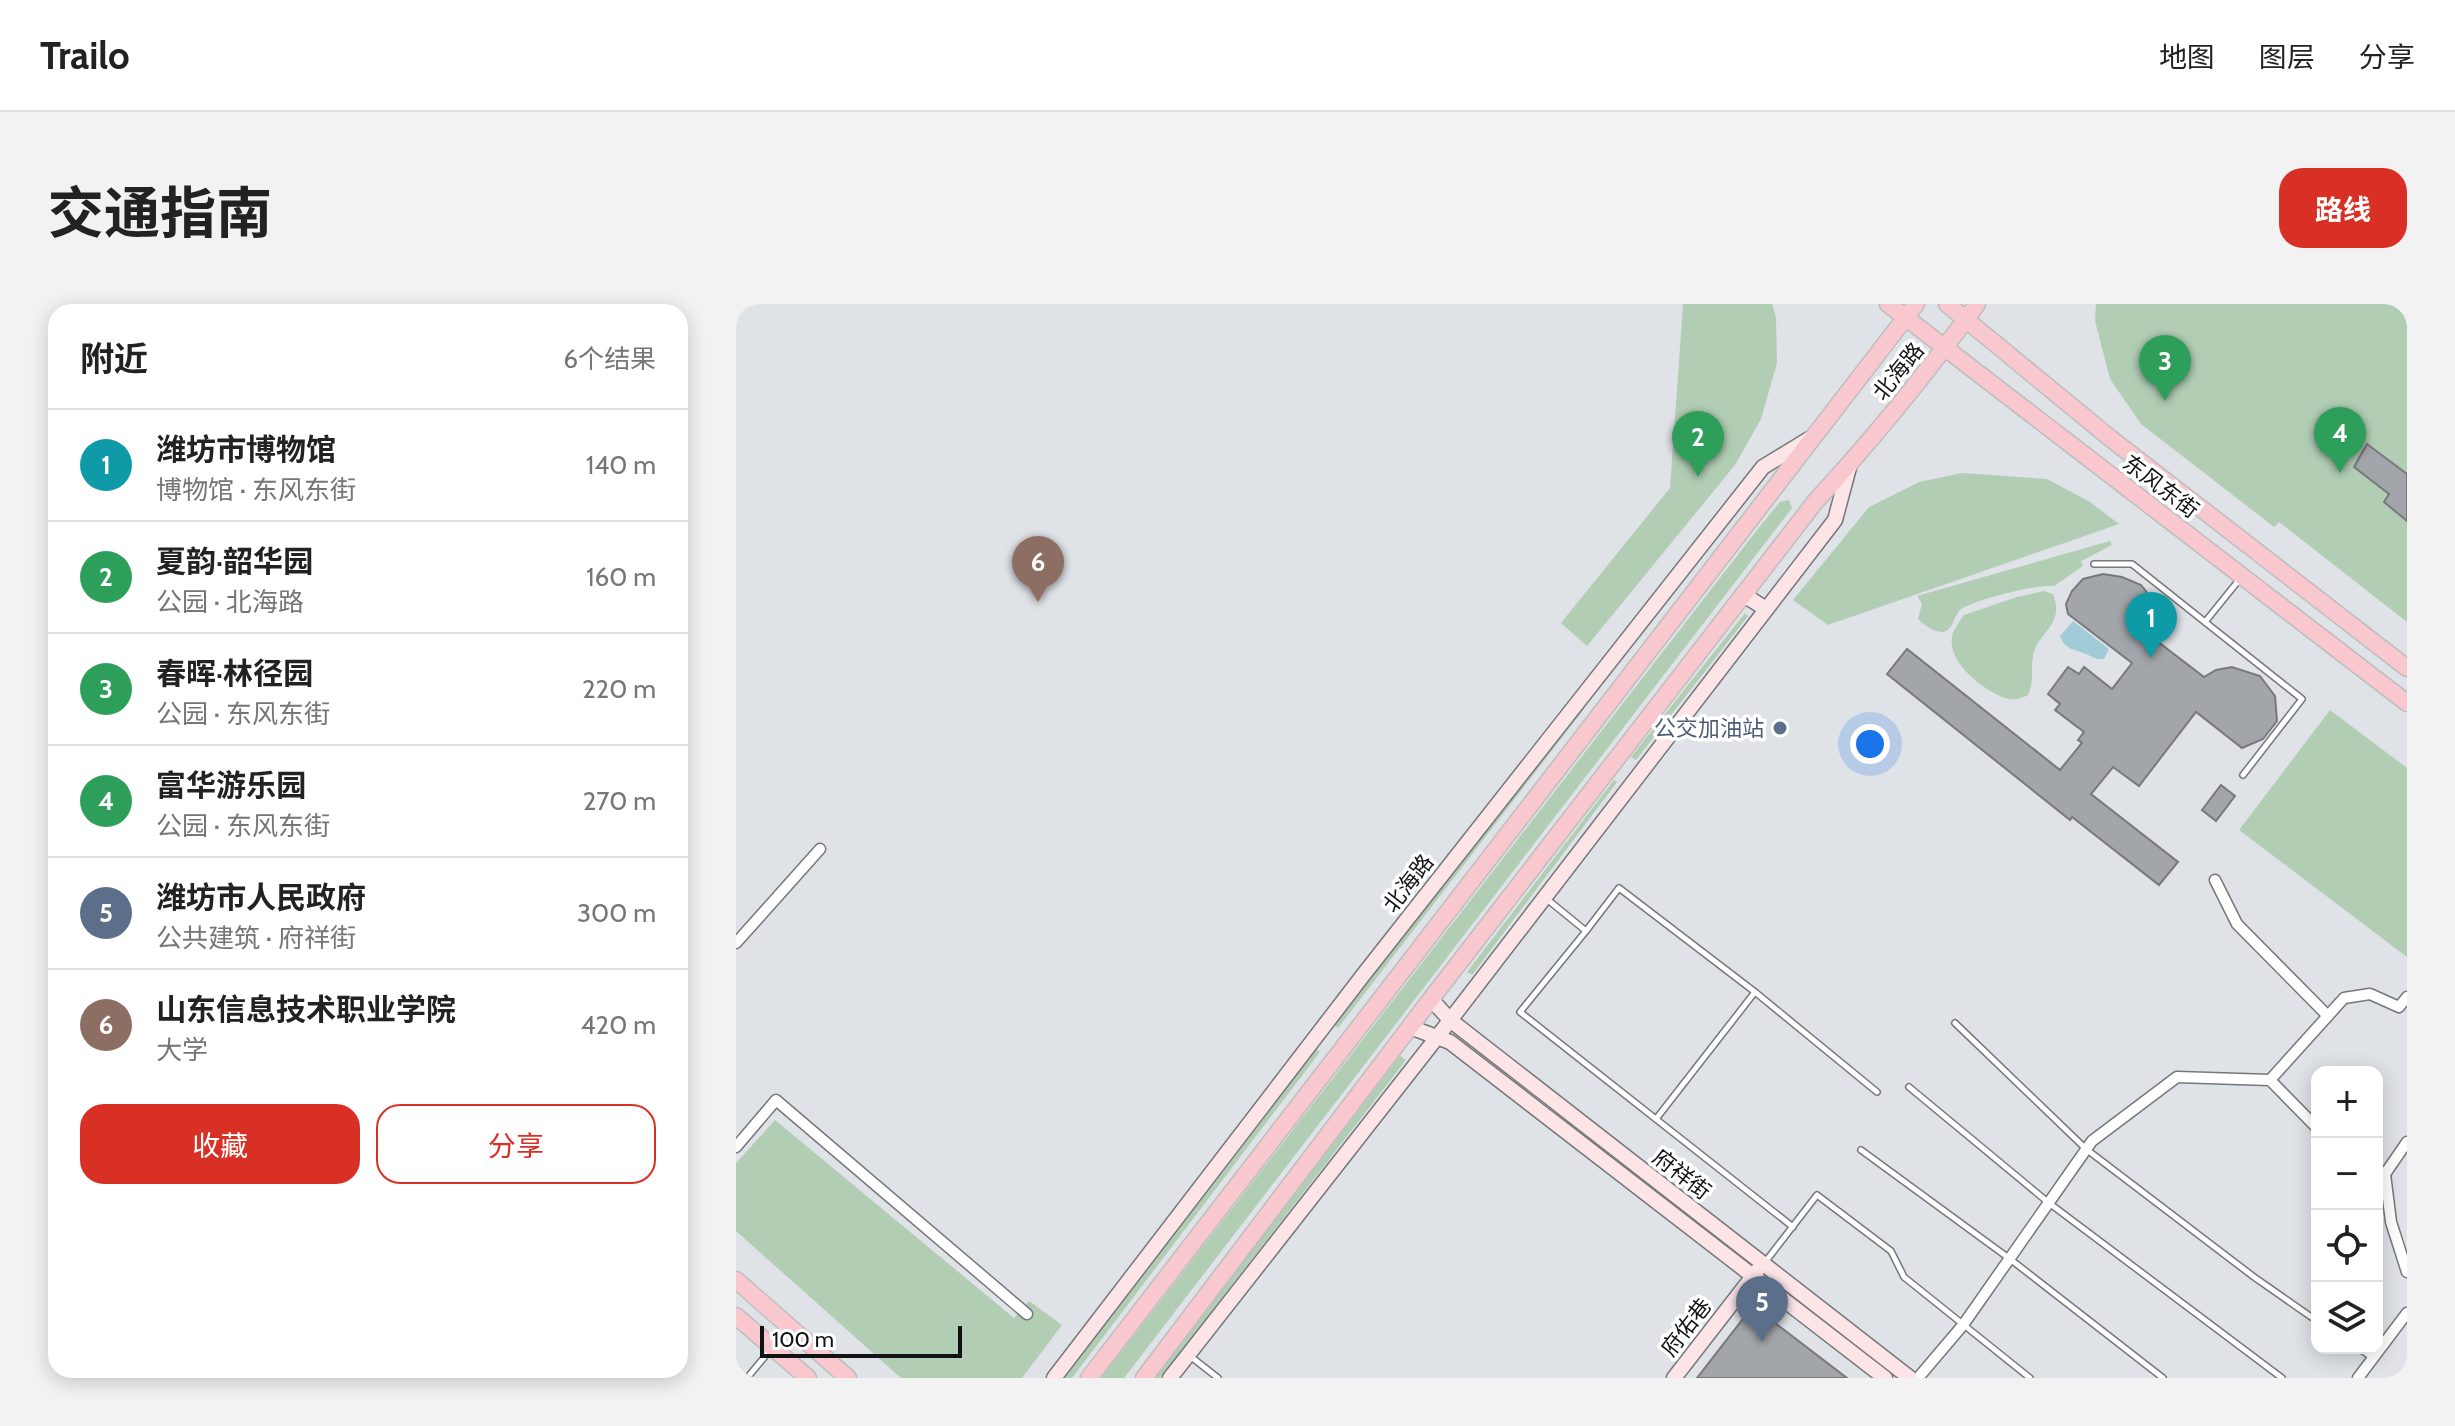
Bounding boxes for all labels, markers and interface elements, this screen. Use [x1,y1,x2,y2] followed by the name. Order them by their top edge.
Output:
[40,32,130,79] text: Trailo
[2159,40,2215,74] text: 地图
[2259,40,2315,74] text: 图层
[2359,40,2415,74] text: 分享
[2279,168,2407,248] button: 路线
[48,179,272,247] text: 交通指南
[2139,335,2191,401] pin: 3
[1867,337,1930,405] street label: 北海路
[80,338,148,380] text: 附近
[563,343,656,375] text: 6个结果
[2314,407,2366,473] pin: 4
[1672,411,1724,477] pin: 2
[156,431,336,468] text: 潍坊市博物馆
[101,449,111,481] text: 1
[586,449,656,481] text: 140 m
[2117,449,2204,524] street label: 东风东街
[156,474,356,506] text: 博物馆 · 东风东街
[1012,536,1064,602] pin: 6
[156,543,313,580] text: 夏韵·韶华园
[99,561,113,593] text: 2
[586,561,656,593] text: 160 m
[156,586,304,618] text: 公园 · 北海路
[2125,592,2177,658] pin: 1
[156,655,313,692] text: 春晖·林径园
[99,673,113,705] text: 3
[582,673,656,705] text: 220 m
[156,698,330,730] text: 公园 · 东风东街
[1654,715,1764,742] place label: 公交加油站
[1771,719,1789,737] marker: 公交加油站
[1850,724,1890,764] your location
[156,767,306,804] text: 富华游乐园
[98,785,114,817] text: 4
[583,785,656,817] text: 270 m
[156,810,330,842] text: 公园 · 东风东街
[1377,849,1439,918] street label: 北海路
[156,879,366,916] text: 潍坊市人民政府
[99,897,113,929] text: 5
[577,897,656,929] text: 300 m
[156,922,356,954] text: 公共建筑 · 府祥街
[156,991,456,1028] text: 山东信息技术职业学院
[99,1009,113,1041] text: 6
[581,1009,656,1041] text: 420 m
[156,1034,208,1066] text: 大学
[2311,1066,2383,1354] map controls
[2311,1066,2383,1138] button: +
[80,1104,360,1184] button: 收藏
[376,1104,656,1184] button: 分享
[2311,1138,2383,1210] button: −
[1647,1143,1716,1205] street label: 府祥街
[2311,1210,2383,1282] button: locate
[1736,1276,1788,1342] pin: 5
[2311,1282,2383,1354] button: layers
[1655,1293,1717,1362] street label: 府佑巷
[760,1322,962,1358] scale bar
[772,1326,834,1353] text: 100 m

